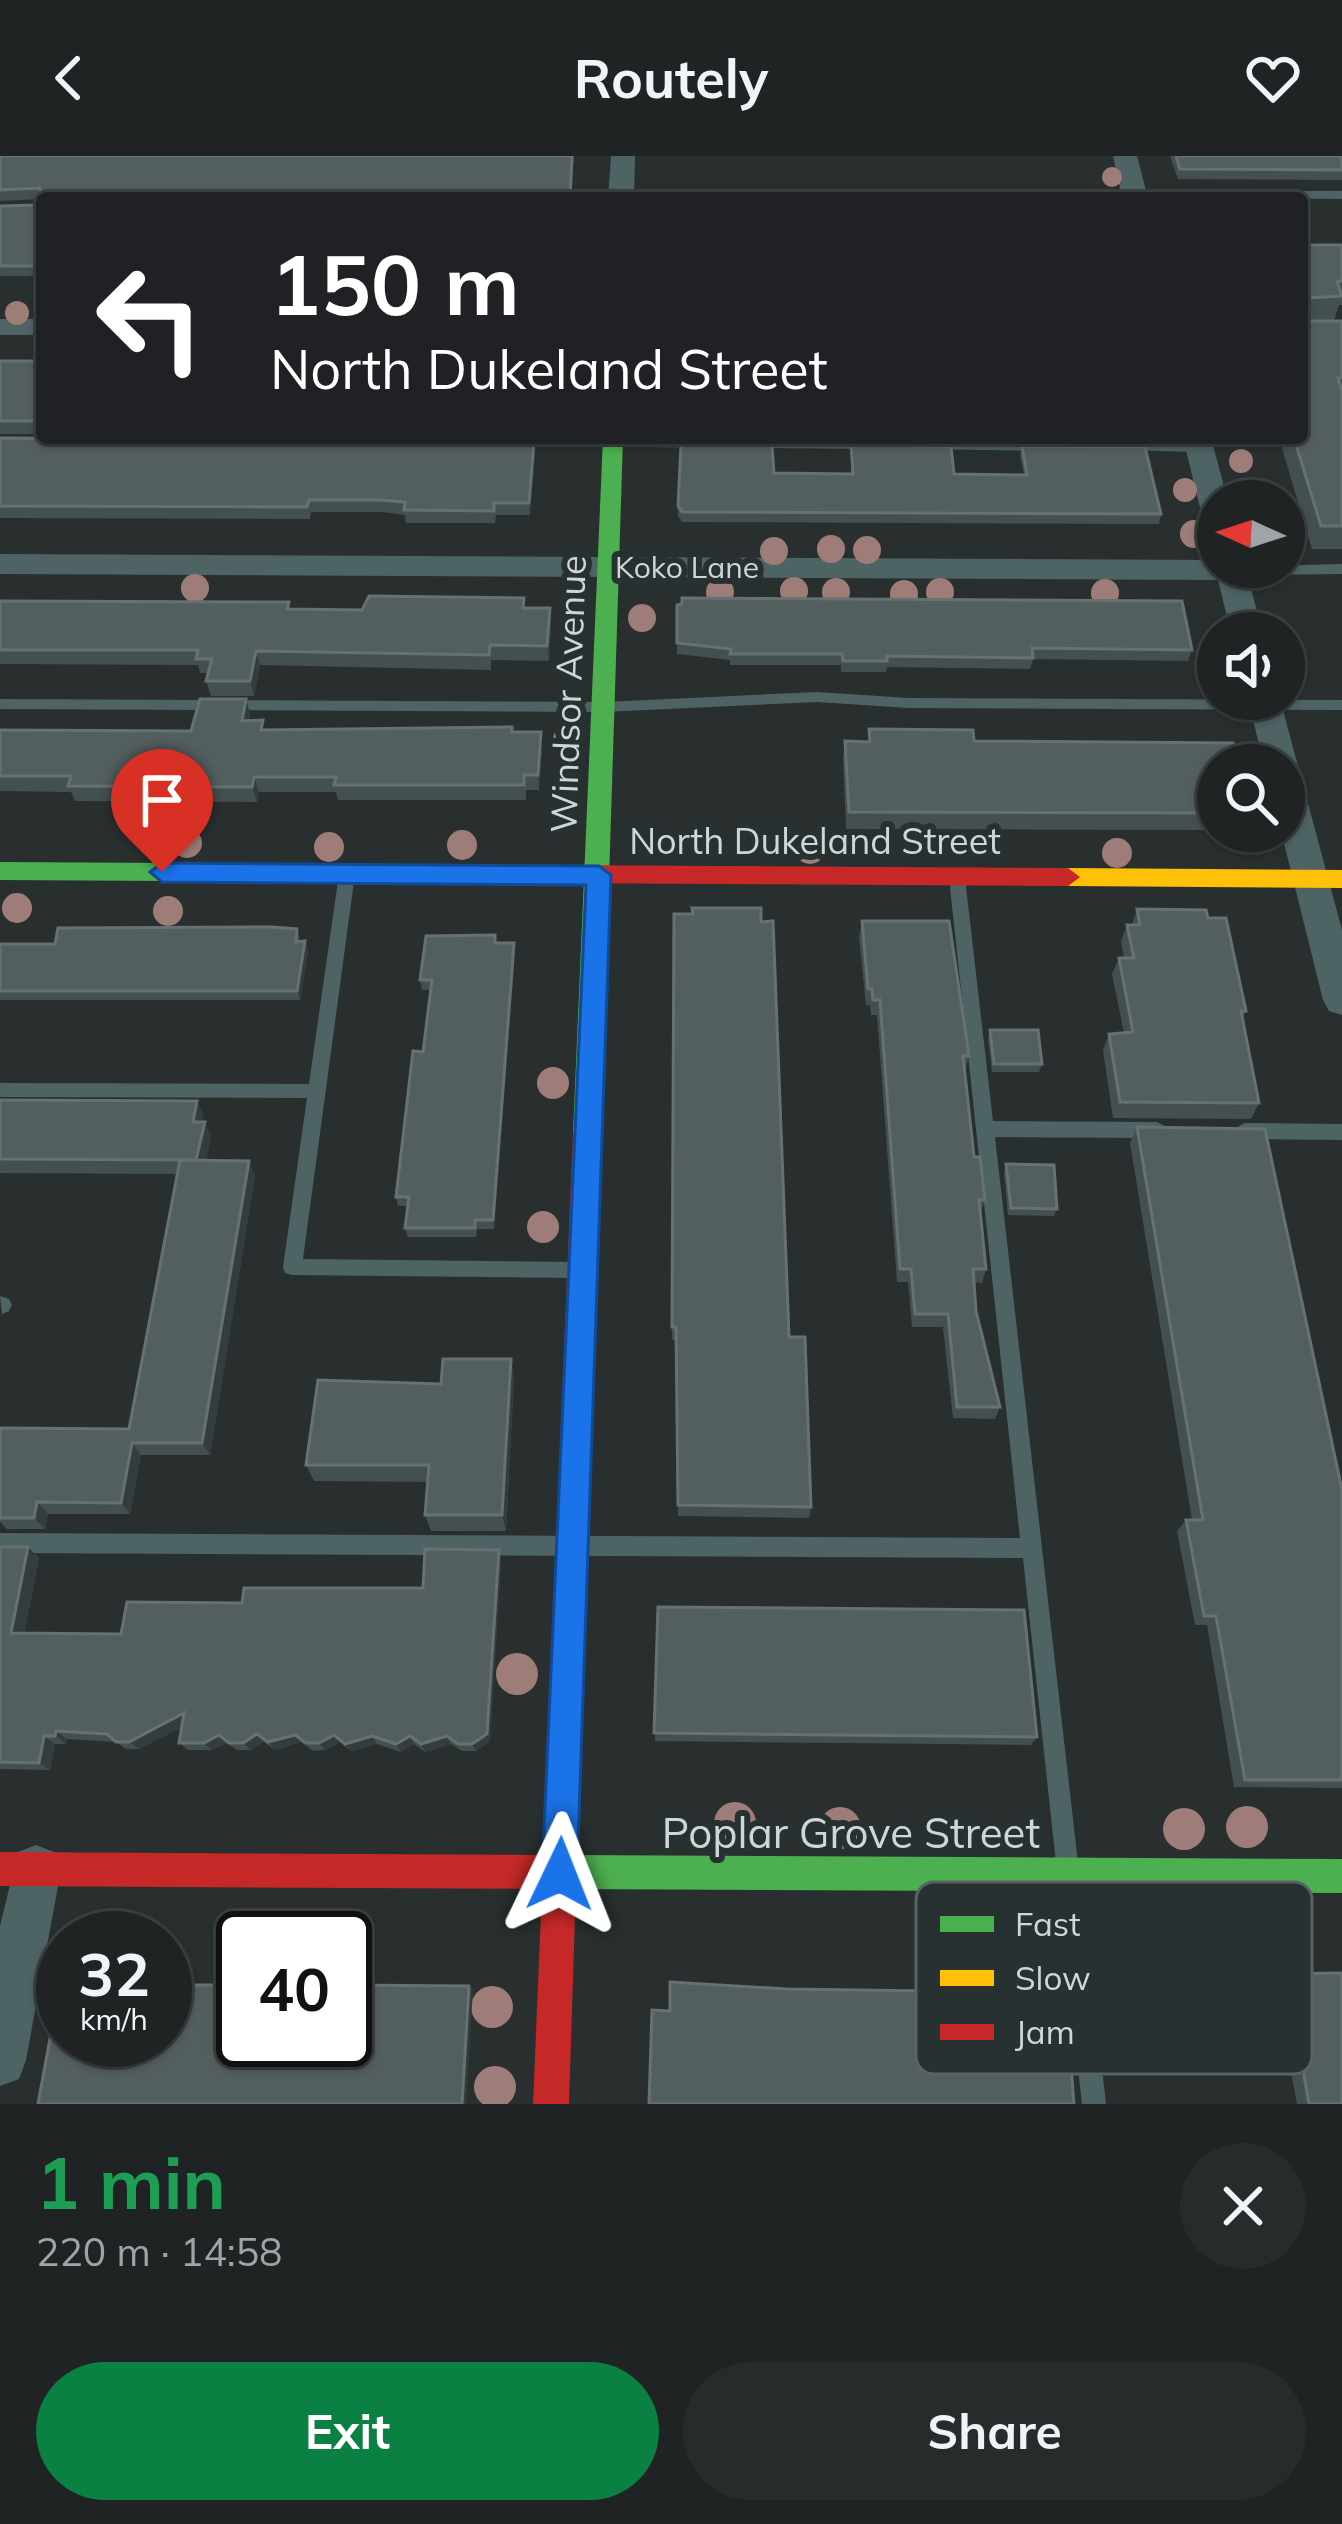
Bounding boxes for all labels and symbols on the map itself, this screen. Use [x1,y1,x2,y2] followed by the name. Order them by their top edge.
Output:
[1197,480,1305,588] north arrow
[615,548,759,586] street label: Koko Lane
[540,554,595,833] street label: Windsor Avenue
[111,749,213,872] pin
[629,818,1001,863] street label: North Dukeland Street
[662,1806,1040,1859] street label: Poplar Grove Street
[497,1811,623,1937] position arrow
[916,1882,1312,2074] legend
[1015,1903,1080,1944] text: Fast
[216,1911,372,2067] speed limit sign: 40
[1015,1957,1091,1998] text: Slow
[1015,2011,1075,2052] text: Jam

